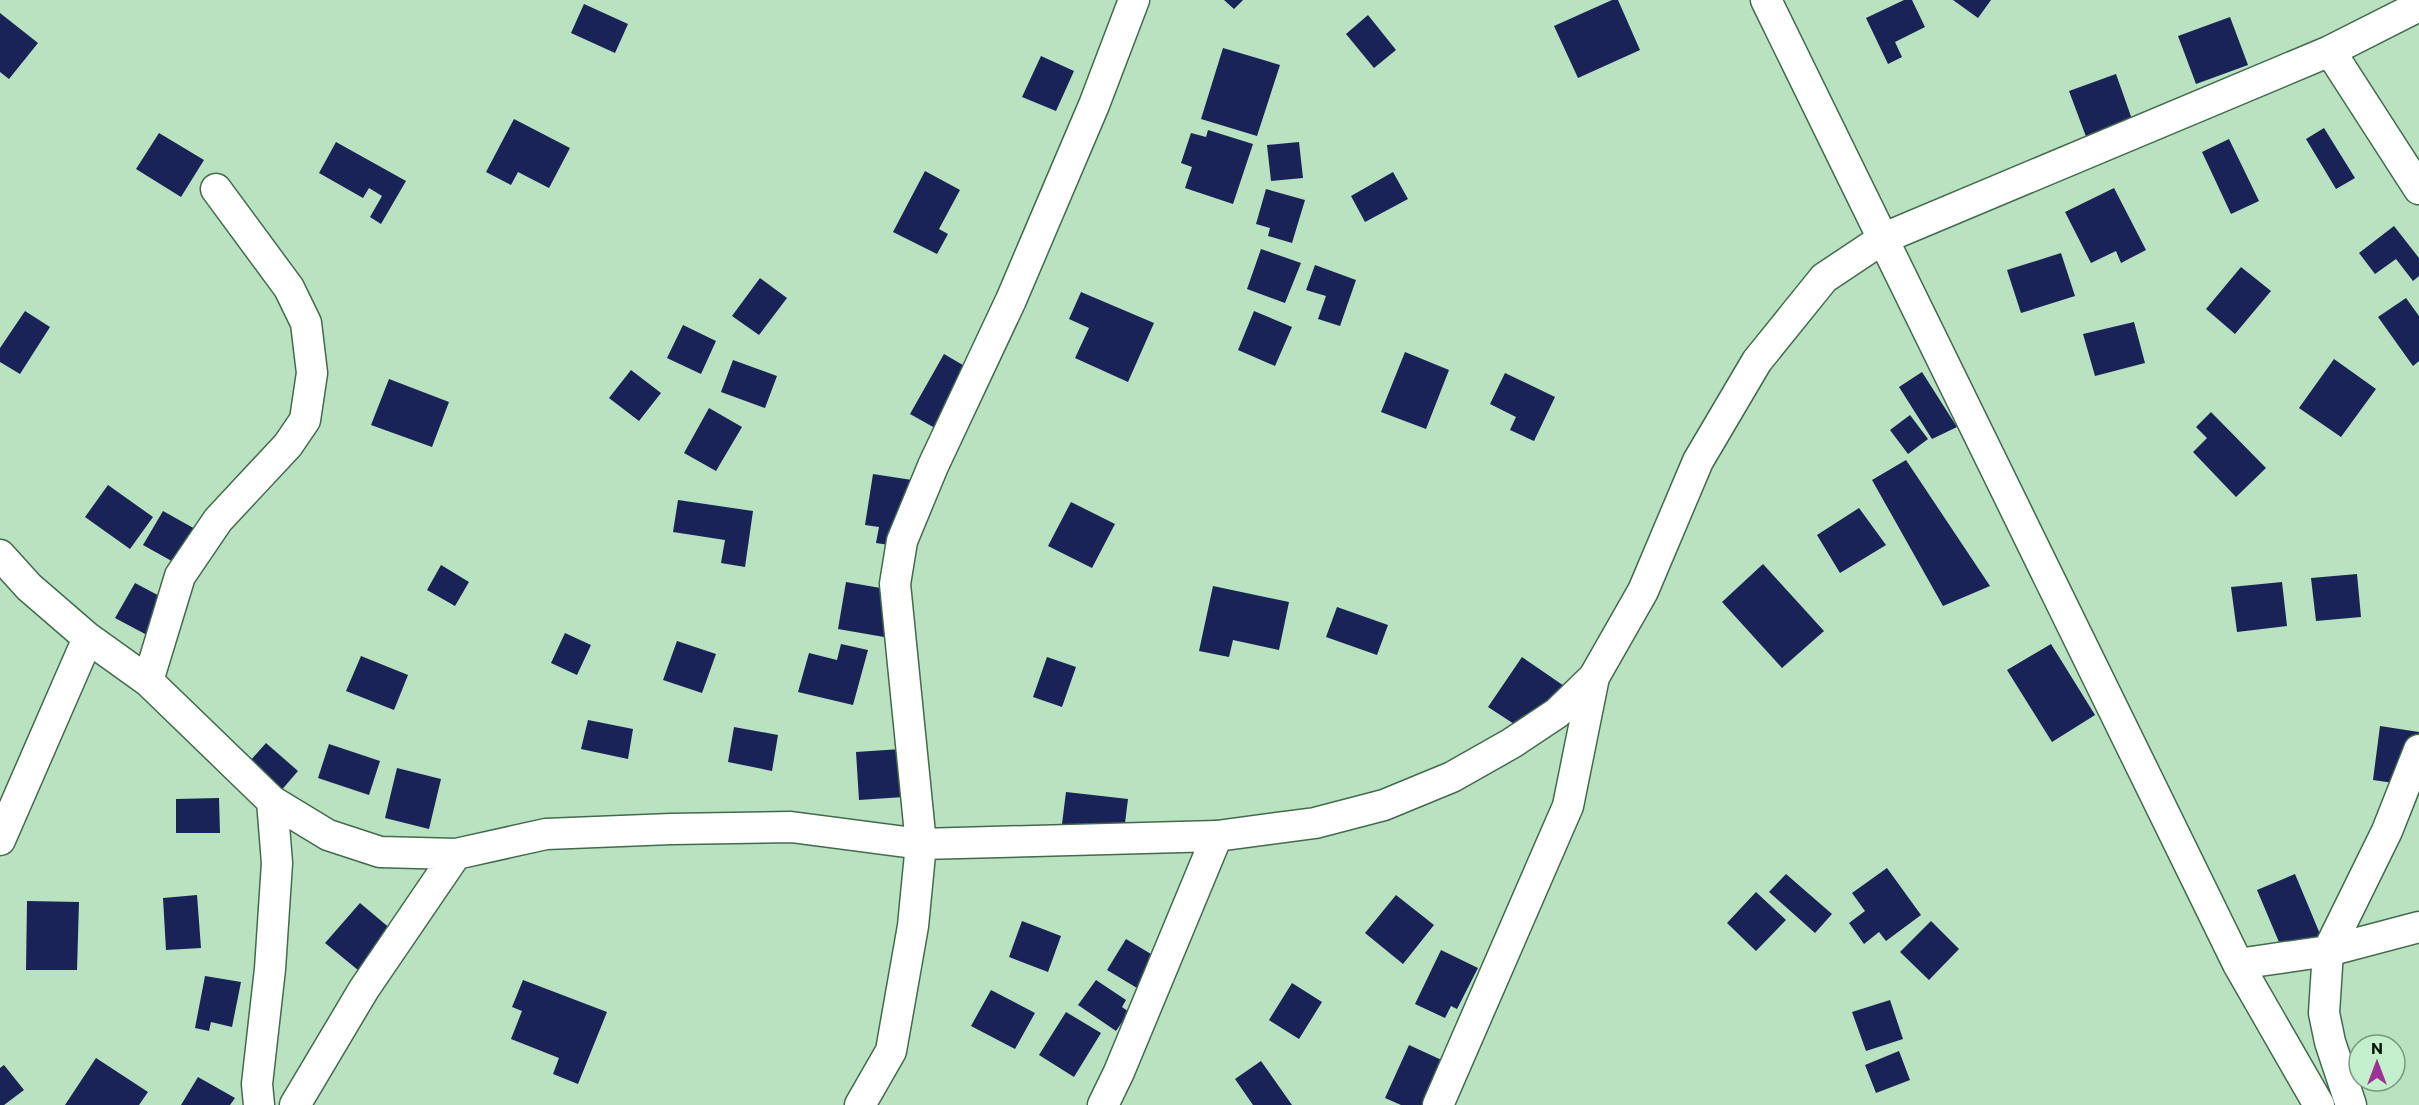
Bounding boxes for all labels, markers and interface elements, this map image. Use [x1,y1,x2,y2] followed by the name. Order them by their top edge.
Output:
[2347,1033,2407,1093] north arrow
[2371,1038,2383,1057] text: N

